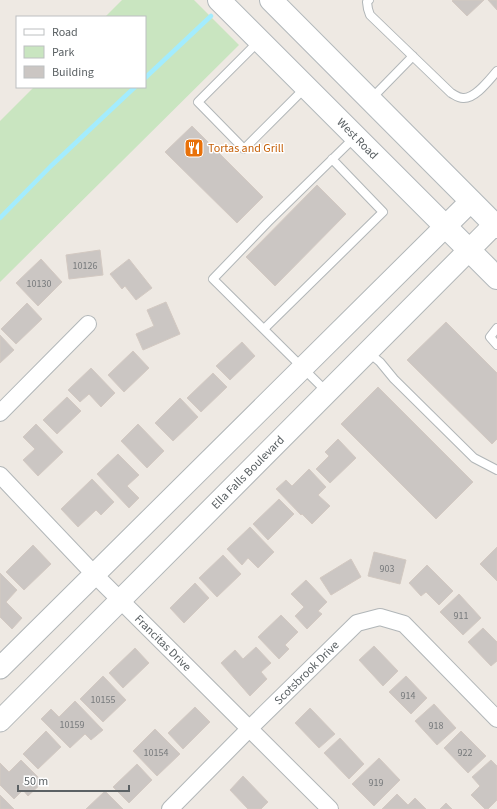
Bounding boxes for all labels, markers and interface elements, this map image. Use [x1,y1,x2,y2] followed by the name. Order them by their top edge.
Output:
[16,16,146,88] legend
[52,24,78,41] text: Road
[52,44,74,61] text: Park
[52,64,94,81] text: Building
[333,114,382,164] street label: West Road
[183,137,205,159] restaurant icon: Tortas and Grill
[208,140,284,157] place label: Tortas and Grill
[73,259,97,273] house number: 10126
[27,277,51,291] house number: 10130
[208,432,288,513] street label: Ella Falls Boulevard
[380,562,394,576] house number: 903
[454,609,468,623] house number: 911
[131,611,195,675] street label: Francitas Drive
[271,637,343,709] street label: Scotsbrook Drive
[401,689,415,703] house number: 914
[91,693,115,707] house number: 10155
[60,718,84,732] house number: 10159
[429,719,443,733] house number: 918
[144,746,168,760] house number: 10154
[458,746,472,760] house number: 922
[18,767,129,793] scale bar
[24,773,48,790] text: 50 m
[369,776,383,790] house number: 919

